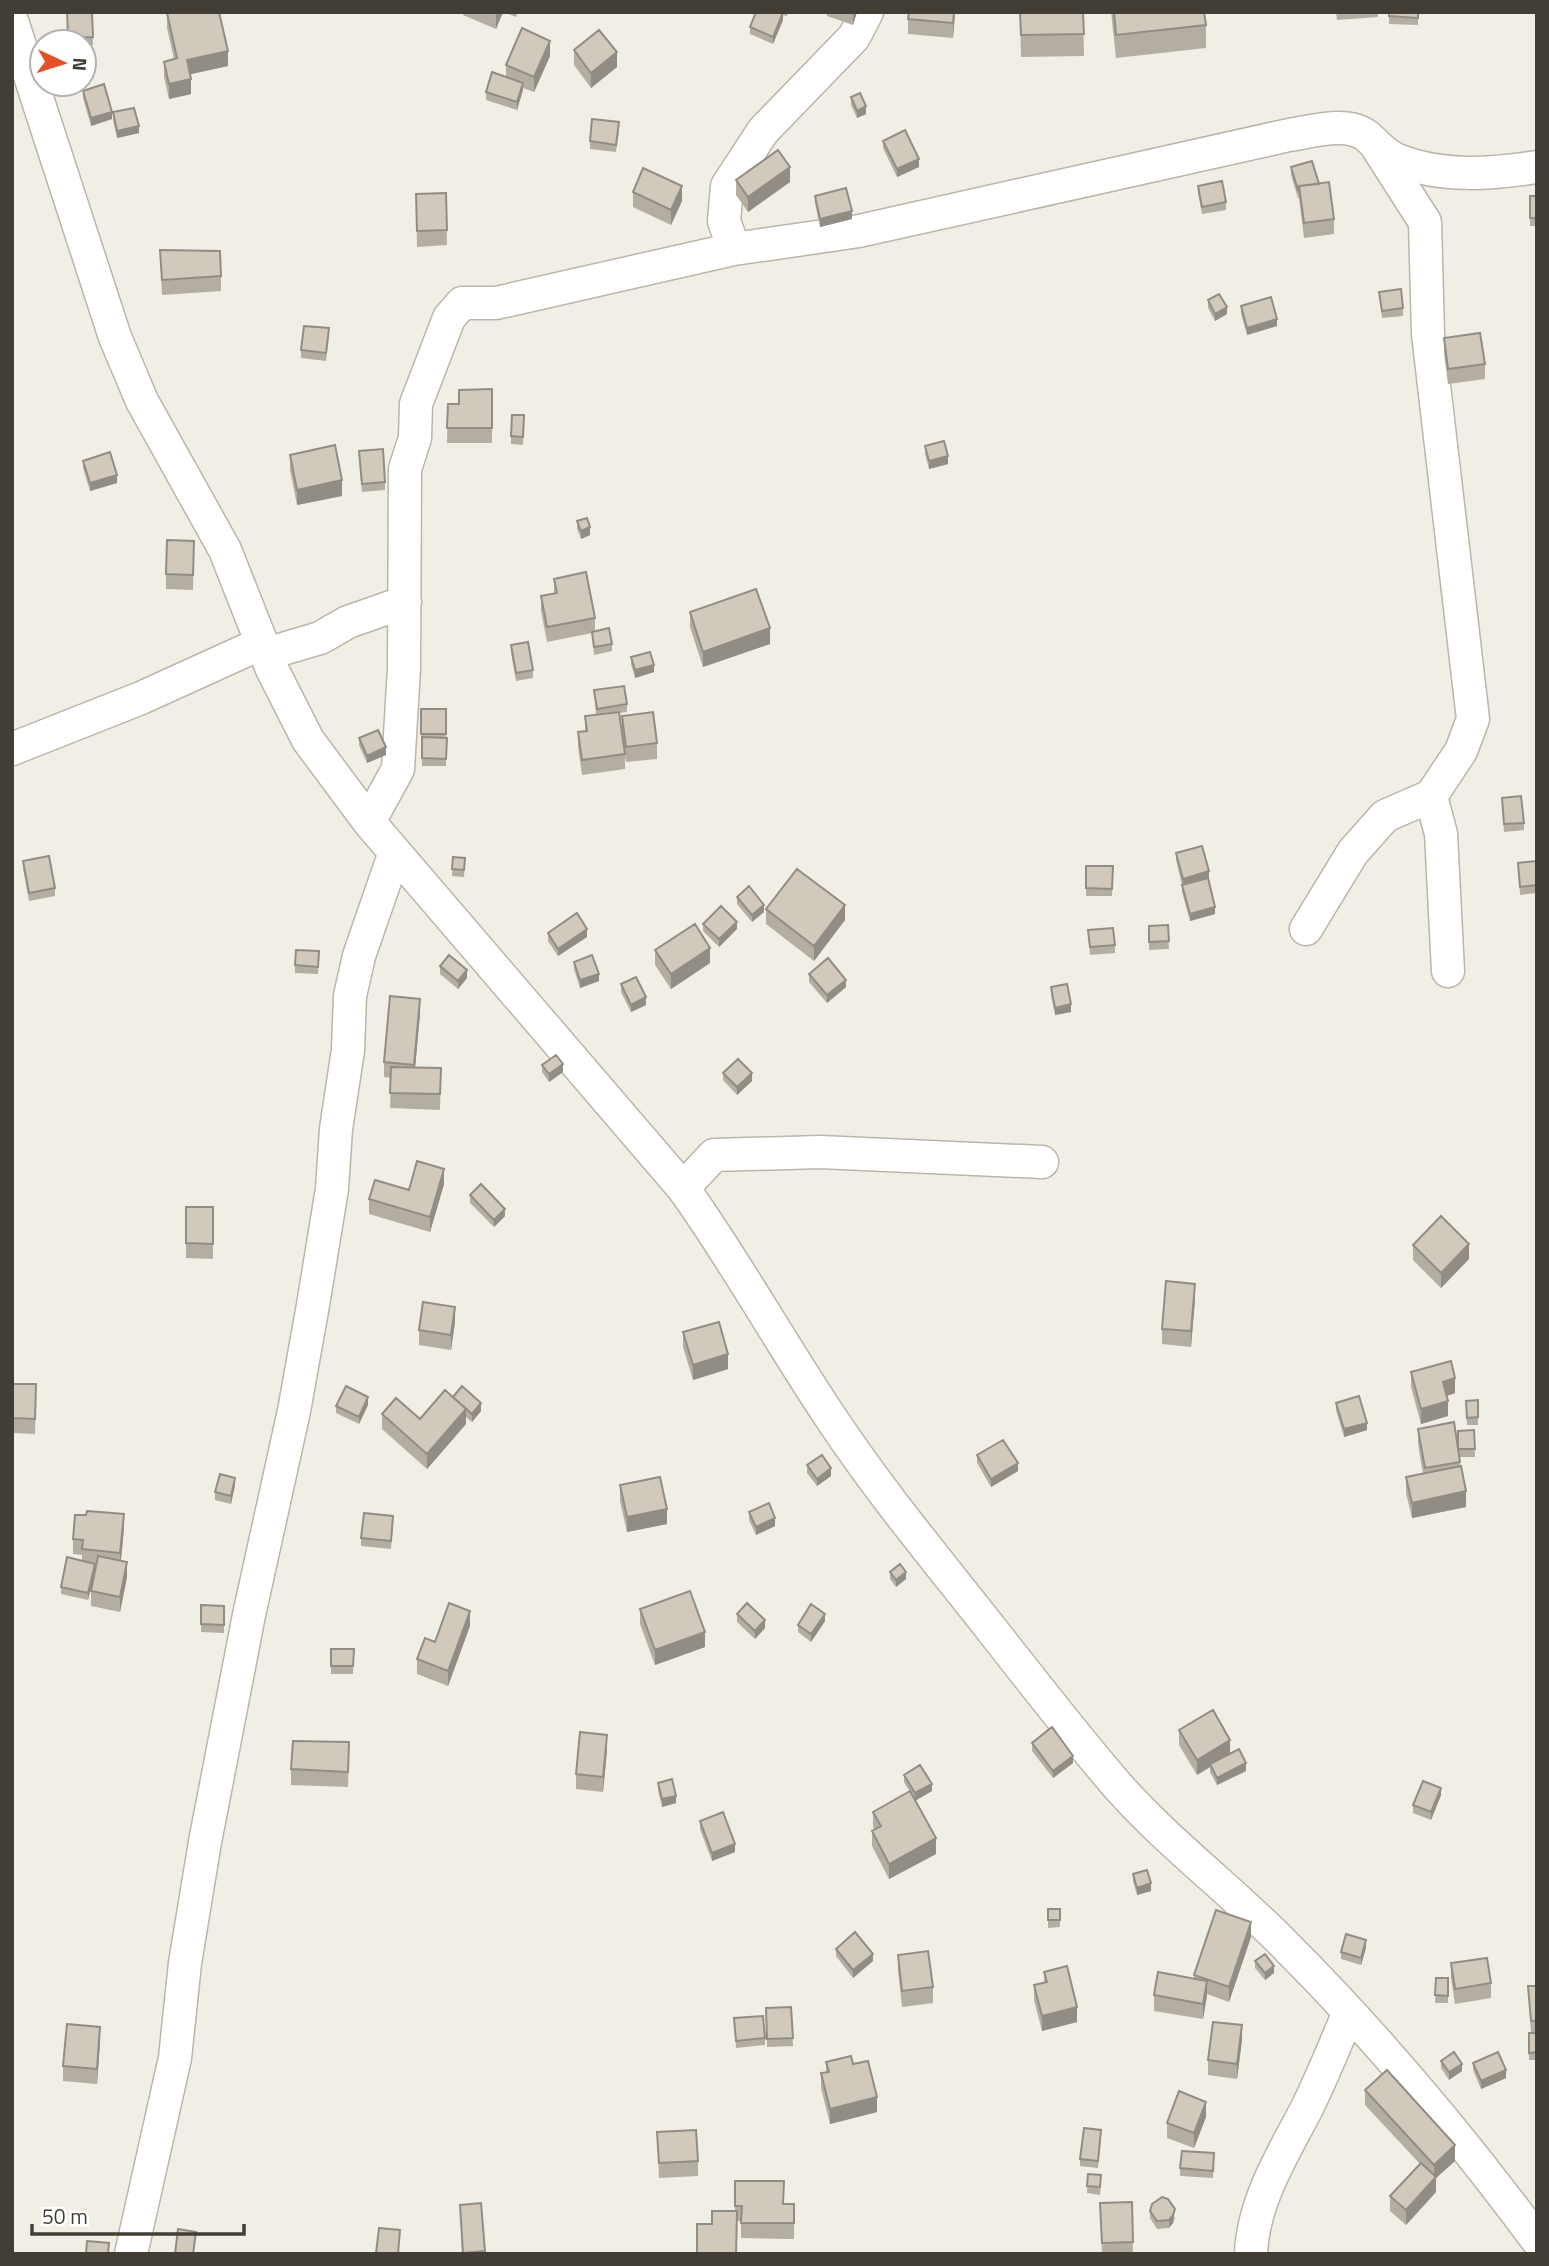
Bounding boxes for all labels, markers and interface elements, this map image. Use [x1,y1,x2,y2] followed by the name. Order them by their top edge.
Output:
[28,28,98,98] north arrow
[66,57,95,72] text: N
[32,2192,243,2236] scale bar
[42,2200,88,2232] text: 50 m

